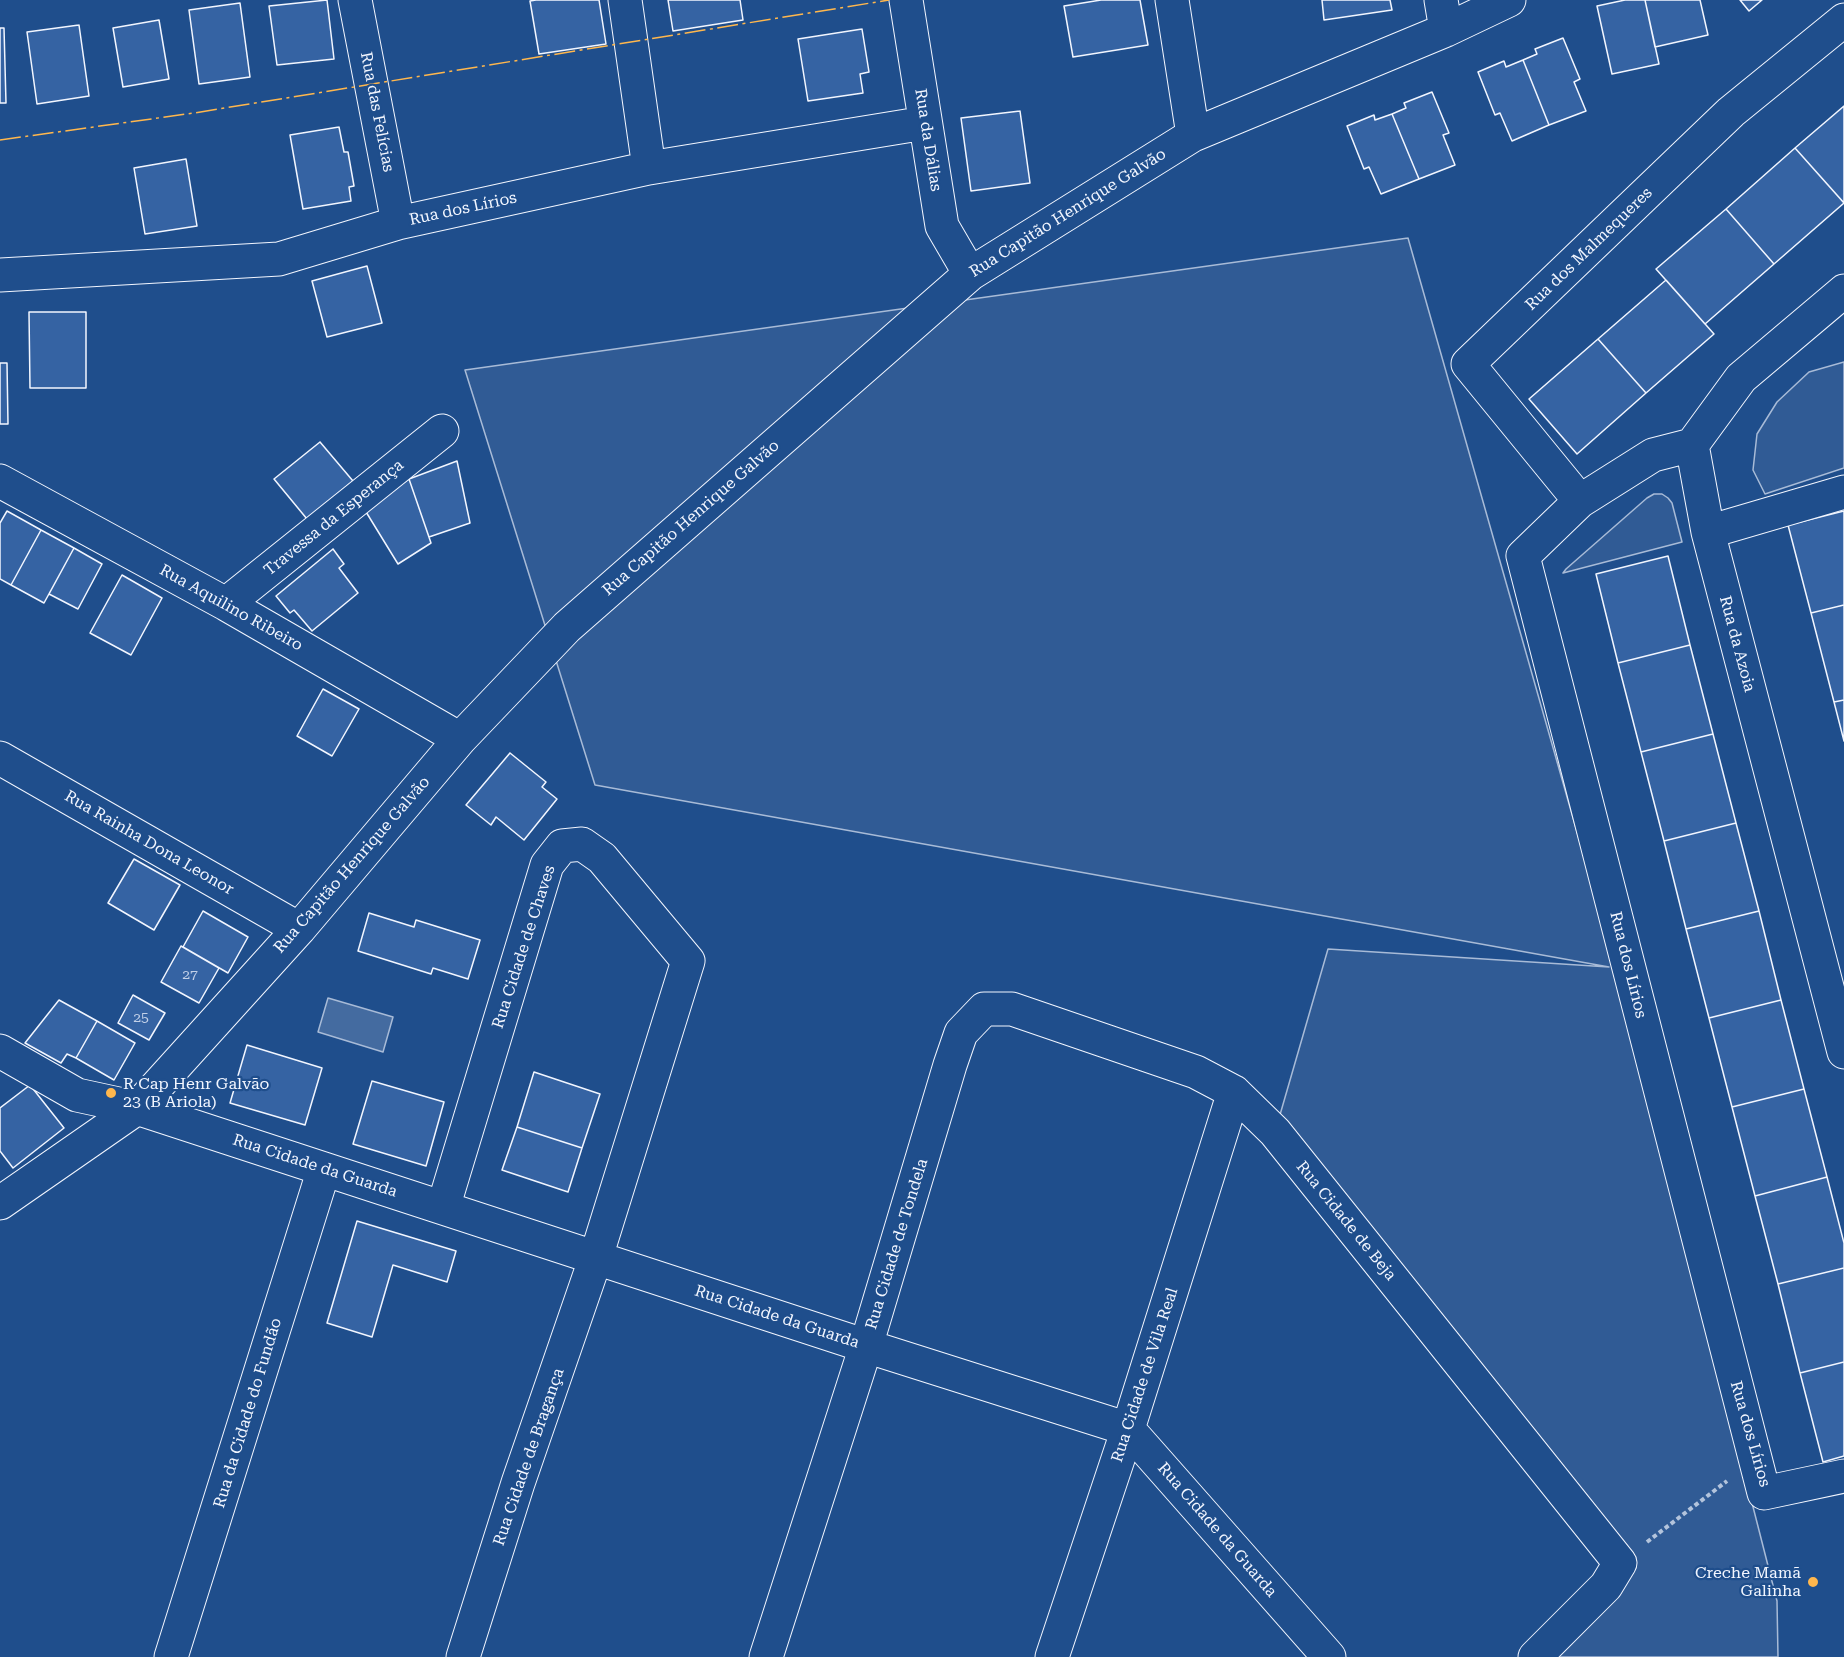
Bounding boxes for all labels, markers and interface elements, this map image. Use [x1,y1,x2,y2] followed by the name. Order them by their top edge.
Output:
[356,50,398,174] street label: Rua das Felícias
[910,87,946,193] street label: Rua da Dálias
[966,144,1170,282] street label: Rua Capitão Henrique Galvão
[1521,183,1657,315] street label: Rua dos Malmequeres
[408,188,518,230] street label: Rua dos Lírios
[599,436,783,600] street label: Rua Capitão Henrique Galvão
[260,456,408,580] street label: Travessa da Esperança
[156,561,306,655] street label: Rua Aquilino Ribeiro
[1715,594,1759,694] street label: Rua da Azoia
[270,773,434,957] street label: Rua Capitão Henrique Galvão
[61,787,237,899] street label: Rua Rainha Dona Leonor
[489,863,559,1031] street label: Rua Cidade de Chaves
[1605,910,1651,1020] street label: Rua dos Lírios
[182,967,198,983] house number: 27
[133,1010,149,1026] house number: 25
[123,1074,269,1112] place label: R Cap Henr Galvão 23 (B Ariola)
[104,1086,118,1100] marker: R Cap Henr Galvão 23 (B Ariola)
[230,1130,400,1202] street label: Rua Cidade da Guarda
[862,1156,932,1332] street label: Rua Cidade de Tondela
[1292,1157,1400,1285] street label: Rua Cidade de Beja
[692,1281,862,1353] street label: Rua Cidade da Guarda
[1108,1285,1182,1465] street label: Rua Cidade de Vila Real
[210,1316,286,1510] street label: Rua da Cidade do Fundão
[490,1366,568,1548] street label: Rua Cidade de Bragança
[1726,1379,1774,1489] street label: Rua dos Lírios
[1153,1459,1281,1601] street label: Rua Cidade da Guarda
[1695,1563,1801,1601] place label: Creche Mamã Galinha
[1806,1575,1820,1589] marker: Creche Mamã Galinha

